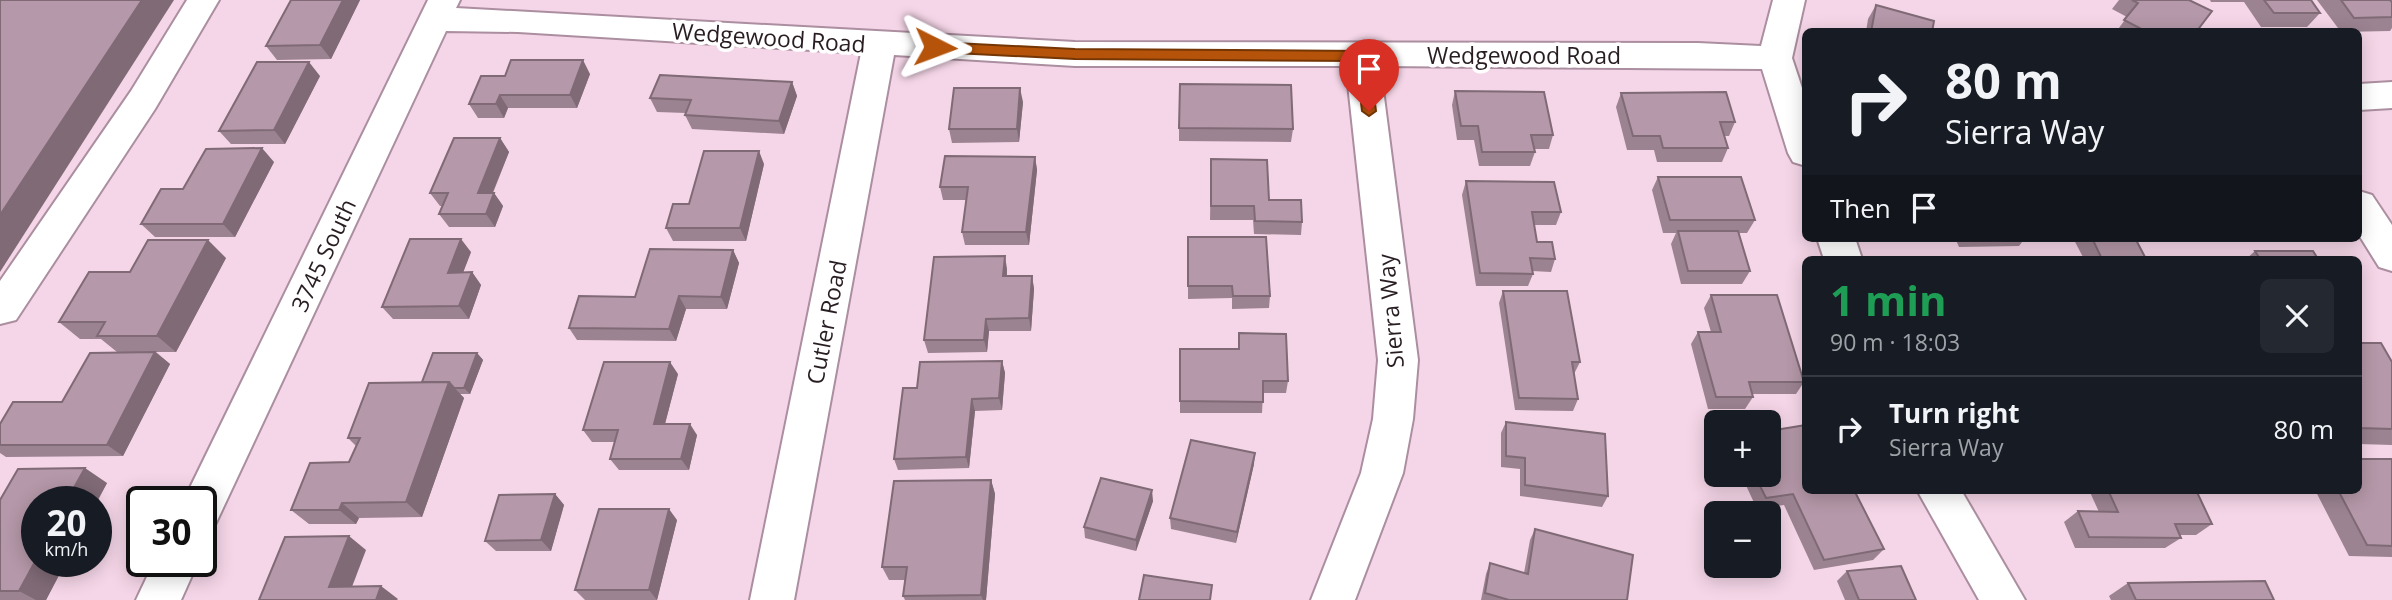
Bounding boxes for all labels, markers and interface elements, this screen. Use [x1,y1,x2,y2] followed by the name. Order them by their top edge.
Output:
[898,10,972,84] position arrow
[671,14,867,60] street label: Wedgewood Road
[1339,39,1399,111] pin
[1427,39,1621,71] street label: Wedgewood Road
[1945,47,2062,113] text: 80 m
[1350,50,1388,88] icon: arrive
[1830,56,1921,147] icon: right
[1945,110,2104,153] text: Sierra Way
[1905,189,1943,227] icon: arrive
[1830,190,1891,226] text: Then
[283,193,363,317] street label: 3745 South
[1369,252,1411,369] street label: Sierra Way
[798,257,854,387] street label: Cutler Road
[1830,271,1947,328] text: 1 min
[2260,279,2334,353] button: close
[1830,326,1960,358] text: 90 m · 18:03
[1889,395,2020,431] text: Turn right
[1704,410,1781,578] map controls
[1704,410,1781,487] button: +
[1830,410,1868,448] icon: right
[2273,411,2334,447] text: 80 m
[1889,431,2003,463] text: Sierra Way
[126,486,217,577] speed limit sign: 30
[46,499,87,546] text: 20
[1704,501,1781,578] button: −
[45,537,88,561] text: km/h

